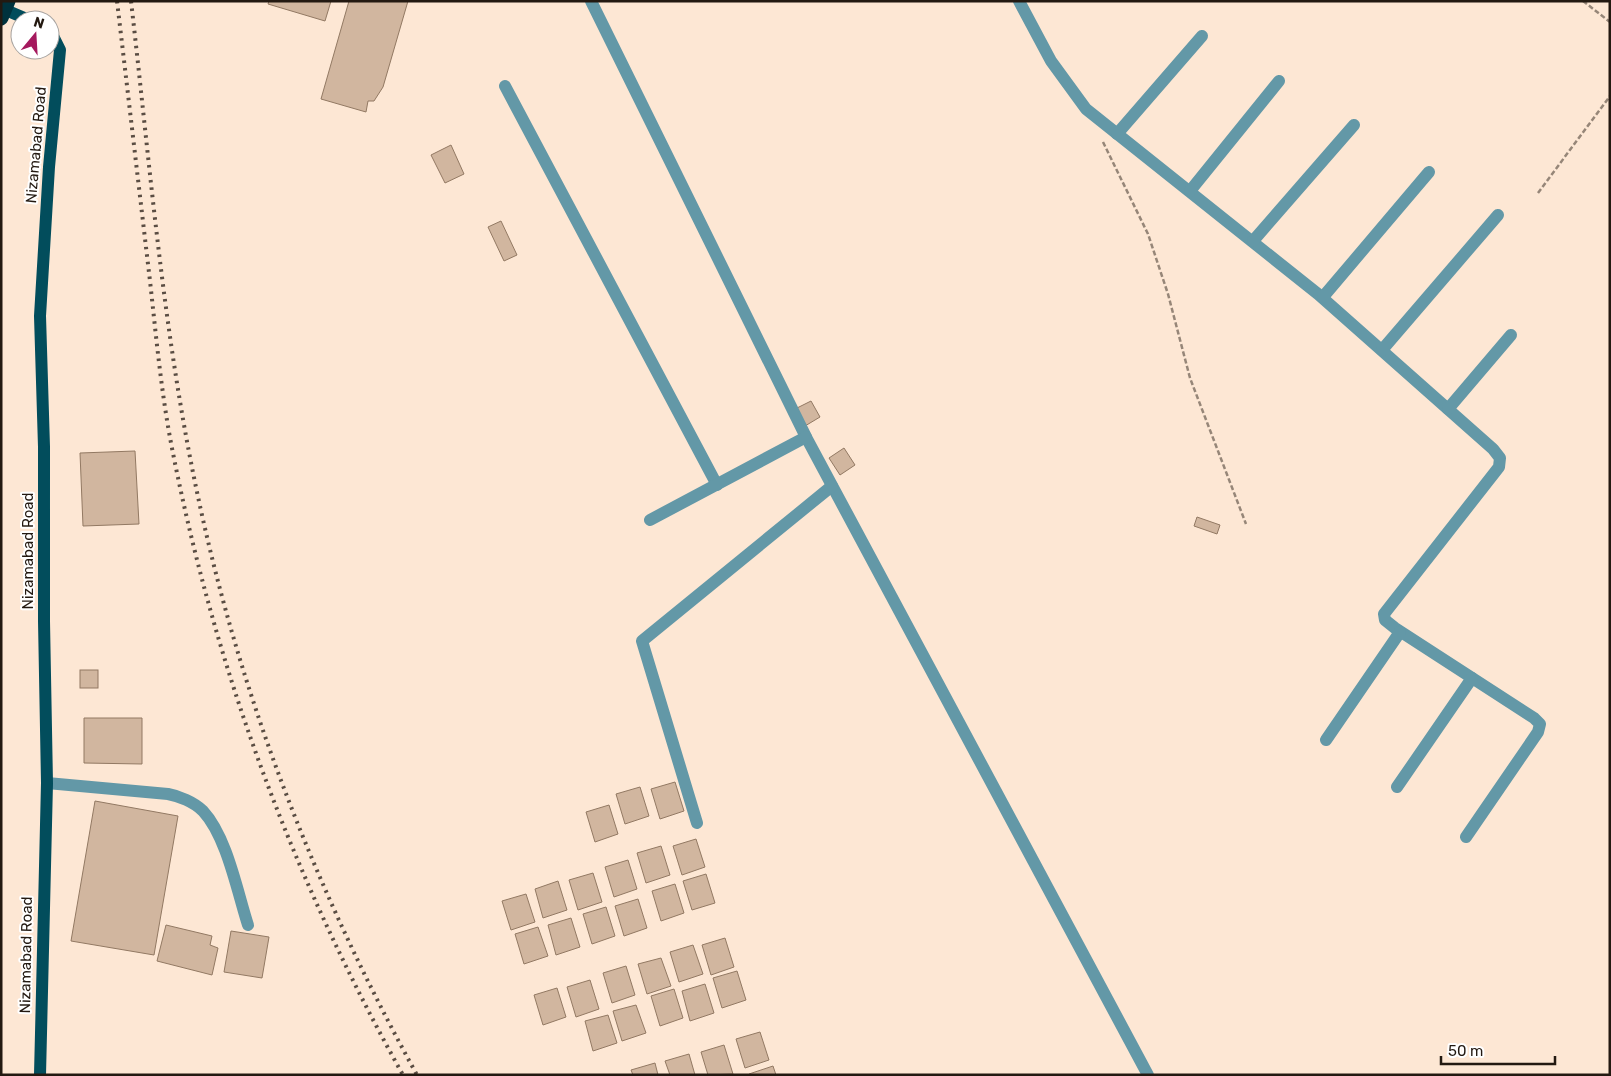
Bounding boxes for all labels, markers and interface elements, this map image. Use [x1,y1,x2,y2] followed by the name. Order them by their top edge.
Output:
[10,10,60,60] north arrow
[31,13,46,33] text: N
[22,86,50,204] street label: Nizamabad Road
[19,493,37,609] street label: Nizamabad Road
[16,896,36,1014] street label: Nizamabad Road
[1441,1034,1555,1066] scale bar
[1448,1042,1483,1060] text: 50 m

